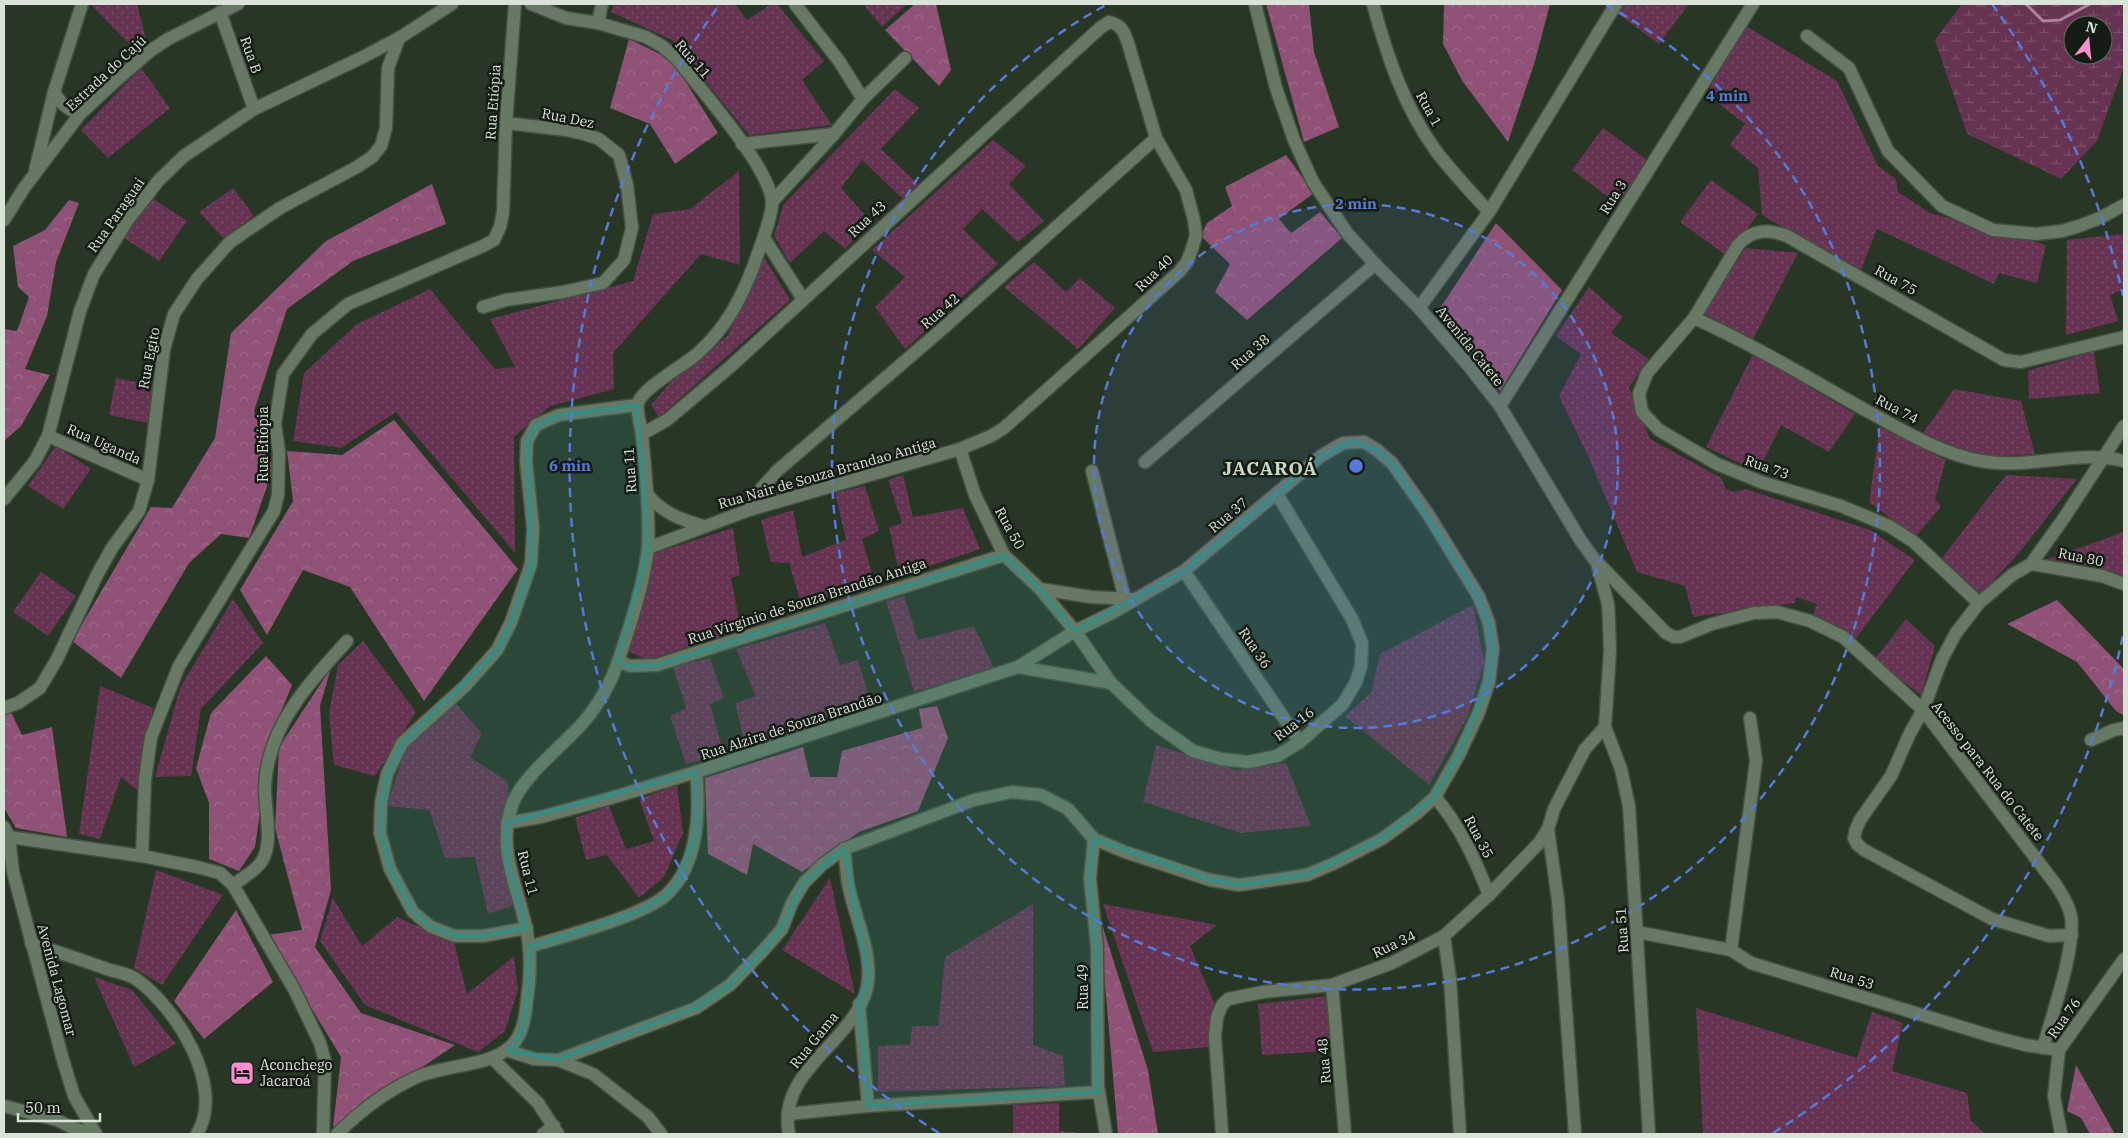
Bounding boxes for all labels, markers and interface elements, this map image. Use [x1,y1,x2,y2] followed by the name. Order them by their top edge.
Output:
[2063,15,2113,65] north arrow
[2084,17,2099,38] text: N
[62,31,150,115] street label: Estrada do Cajú
[236,34,266,76] street label: Rua B
[671,36,715,82] street label: Rua 11
[481,63,505,140] street label: Rua Etiópia
[1706,86,1748,105] text: 4 min
[1412,88,1446,130] street label: Rua 1
[540,104,596,132] street label: Rua Dez
[84,174,148,256] street label: Rua Paraguai
[1595,176,1631,218] street label: Rua 3
[1335,194,1377,213] text: 2 min
[844,197,890,241] street label: Rua 43
[1131,251,1177,295] street label: Rua 40
[1872,261,1920,299] street label: Rua 75
[917,289,963,333] street label: Rua 42
[1432,302,1508,390] street label: Avenida Catete
[134,325,164,390] street label: Rua Egito
[1227,330,1273,374] street label: Rua 38
[1873,390,1921,428] street label: Rua 74
[254,406,272,482] street label: Rua Etiópia
[64,420,144,468] street label: Rua Uganda
[716,433,938,513] street label: Rua Nair de Souza Brandao Antiga
[619,447,641,493] street label: Rua 11
[1742,451,1792,483] street label: Rua 73
[549,456,591,475] text: 6 min
[1222,456,1318,480] district label: JACAROÁ
[1347,457,1365,475] centre of rings
[1205,493,1251,537] street label: Rua 37
[991,504,1029,552] street label: Rua 50
[2057,544,2105,570] street label: Rua 80
[685,554,929,648] street label: Rua Virginio de Souza Brandão Antiga
[1235,624,1275,672] street label: Rua 36
[698,688,884,764] street label: Rua Alzira de Souza Brandão
[1928,698,2048,844] street label: Acesso para Rua do Catete
[1270,703,1318,745] street label: Rua 16
[1460,813,1498,861] street label: Rua 35
[514,849,542,897] street label: Rua 11
[1611,907,1633,953] street label: Rua 51
[33,922,81,1039] street label: Avenida Lagomar
[1369,926,1419,962] street label: Rua 34
[1828,963,1876,993] street label: Rua 53
[1074,964,1092,1010] street label: Rua 49
[2044,994,2084,1042] street label: Rua 76
[786,1008,843,1072] street label: Rua Gama
[1313,1037,1335,1085] street label: Rua 48
[260,1056,332,1090] place label: Aconchego Jacaroá
[229,1060,255,1086] hotel icon: Aconchego Jacaroá
[18,1090,100,1122] scale bar
[25,1098,61,1117] text: 50 m

